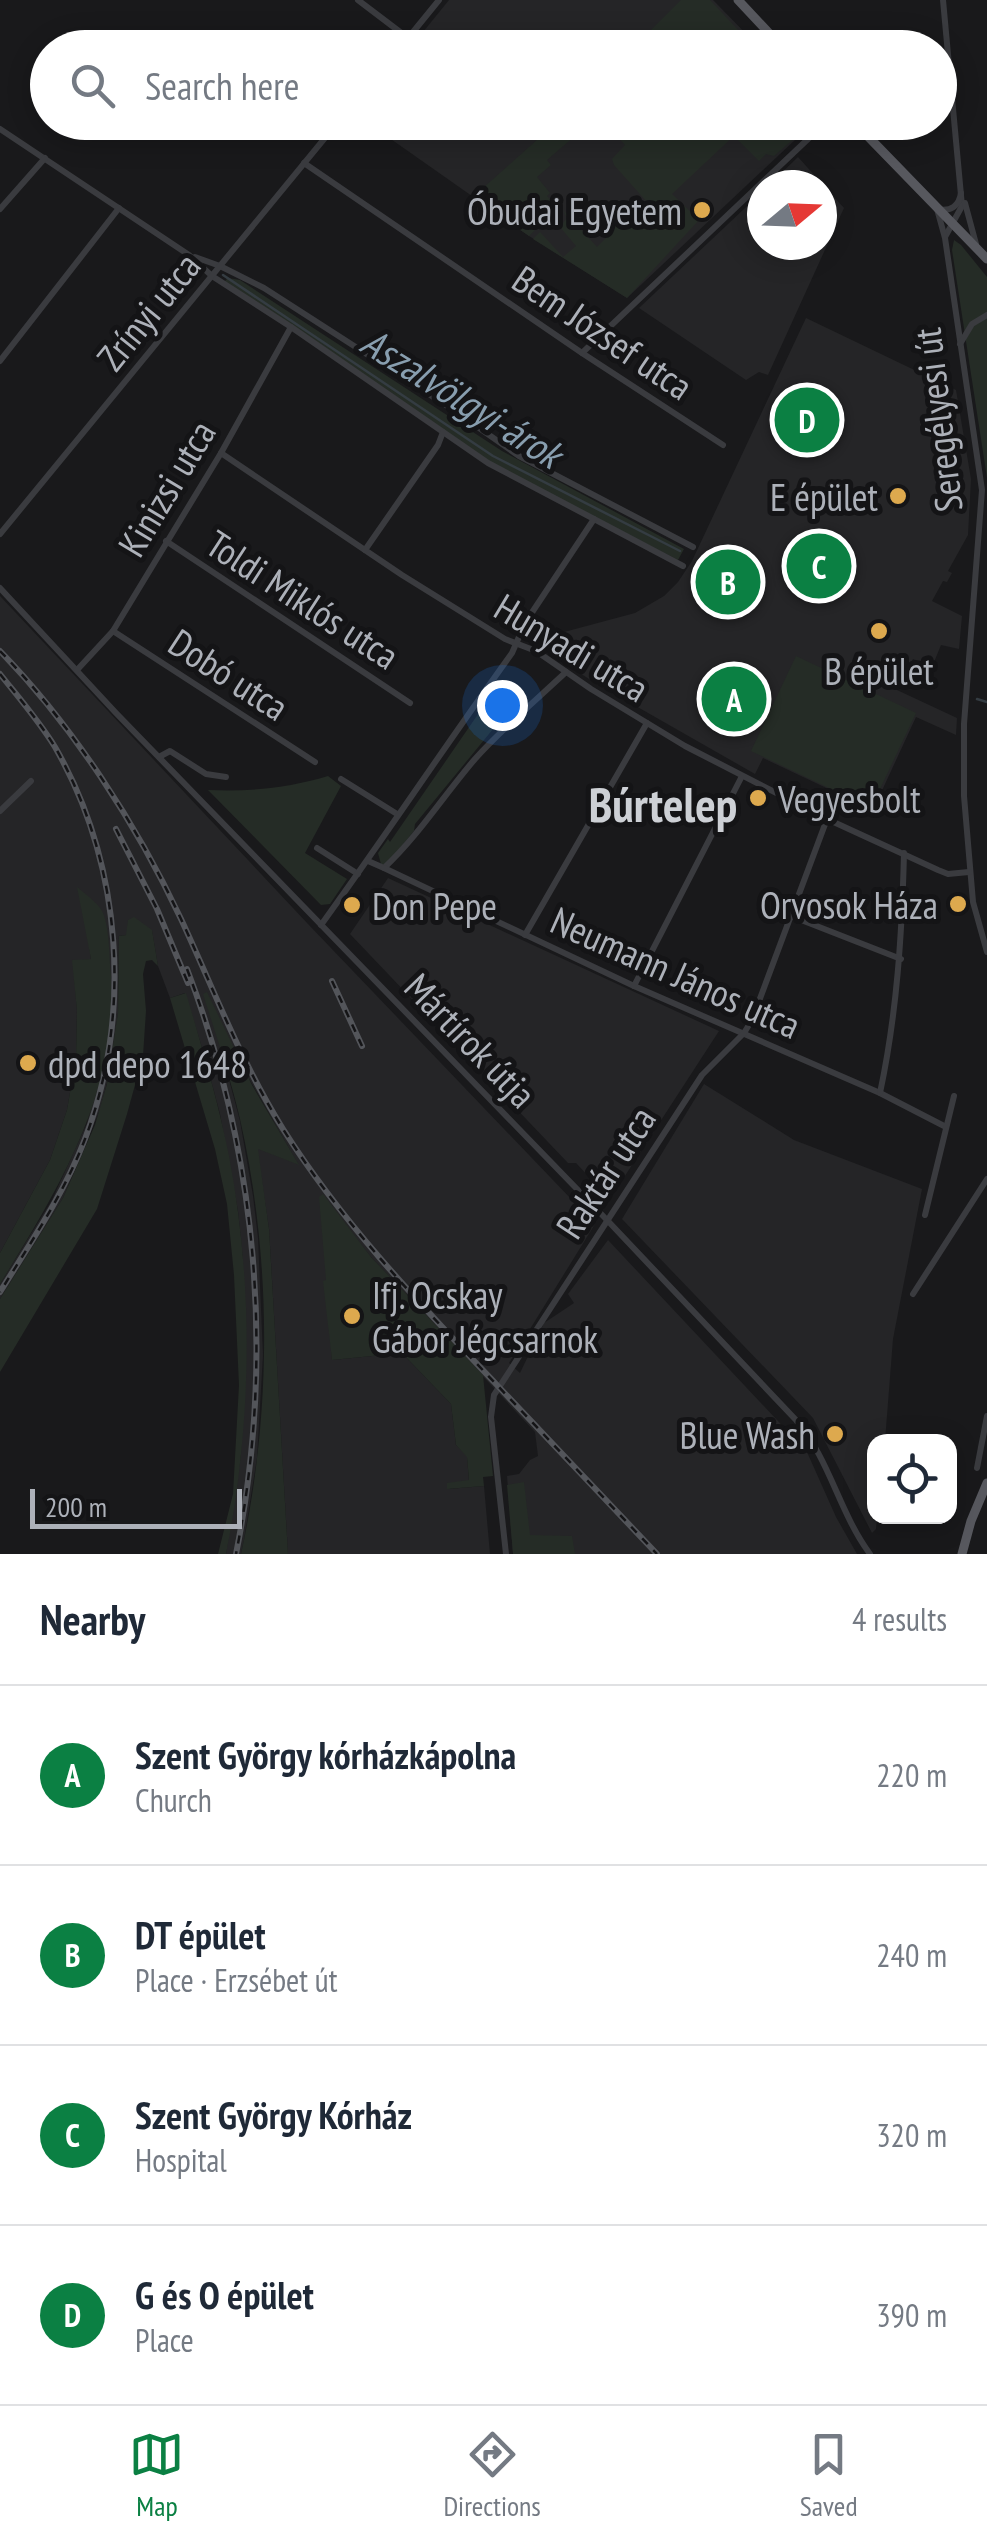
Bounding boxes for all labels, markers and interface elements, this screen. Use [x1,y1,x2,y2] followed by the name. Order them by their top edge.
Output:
[30,30,957,140] search box
[65,58,120,113] icon: search
[145,61,299,110] text: Search here
[747,170,837,260] north arrow
[467,186,682,235] place label: Óbudai Egyetem
[691,199,713,221] marker: Óbudai Egyetem
[86,242,210,380] street label: Zrínyi utca
[504,254,702,410] street label: Bem József utca
[352,315,576,481] water label: Aszalvölgyi-árok
[901,325,973,515] street label: Seregélyesi út
[774,382,840,458] pin: D
[106,411,226,565] street label: Kinizsi utca
[770,472,879,521] place label: E épület
[887,485,909,507] marker: E épület
[197,519,409,679] street label: Toldi Miklós utca
[786,528,852,604] pin: C
[696,544,760,620] pin: B
[486,582,658,712] street label: Hunyadi utca
[160,617,298,731] street label: Dobó utca
[868,620,890,642] marker: B épület
[824,646,934,695] place label: B épület
[702,662,766,736] pin: A
[477,680,528,731] your location
[589,773,737,835] district label: Búrtelep
[777,774,921,823] place label: Vegyesbolt
[747,787,769,809] marker: Vegyesbolt
[760,880,938,929] place label: Orvosok Háza
[372,881,497,930] place label: Don Pepe
[947,893,969,915] marker: Orvosok Háza
[341,894,363,916] marker: Don Pepe
[544,895,808,1049] street label: Neumann János utca
[395,962,547,1118] street label: Mártírok útja
[48,1039,247,1088] place label: dpd depo 1648
[17,1052,39,1074] marker: dpd depo 1648
[544,1097,666,1247] street label: Raktár utca
[372,1270,598,1363] place label: Ifj. Ocskay Gábor Jégcsarnok
[341,1305,363,1327] marker: Ifj. Ocskay Gábor Jégcsarnok
[680,1410,815,1459] place label: Blue Wash
[824,1423,846,1445] marker: Blue Wash
[867,1434,957,1524] map controls
[867,1434,957,1524] button: locate
[30,1484,242,1528] scale bar
[45,1488,107,1525] text: 200 m
[40,1592,145,1647] text: Nearby
[852,1598,947,1640] text: 4 results
[135,1730,516,1779] text: Szent György kórházkápolna
[64,1754,81,1796] text: A
[876,1754,947,1796] text: 220 m
[135,1779,212,1821] text: Church
[135,1910,266,1959] text: DT épület
[65,1934,80,1976] text: B
[876,1934,947,1976] text: 240 m
[135,1959,338,2001] text: Place · Erzsébet út
[135,2090,412,2139] text: Szent György Kórház
[65,2114,80,2156] text: C
[876,2114,947,2156] text: 320 m
[135,2139,227,2181] text: Hospital
[135,2270,314,2319] text: G és O épület
[64,2294,81,2336] text: D
[876,2294,947,2336] text: 390 m
[135,2319,194,2361] text: Place
[129,2427,184,2524] tab: Map
[443,2427,541,2524] tab: Directions
[800,2427,858,2524] tab: Saved

